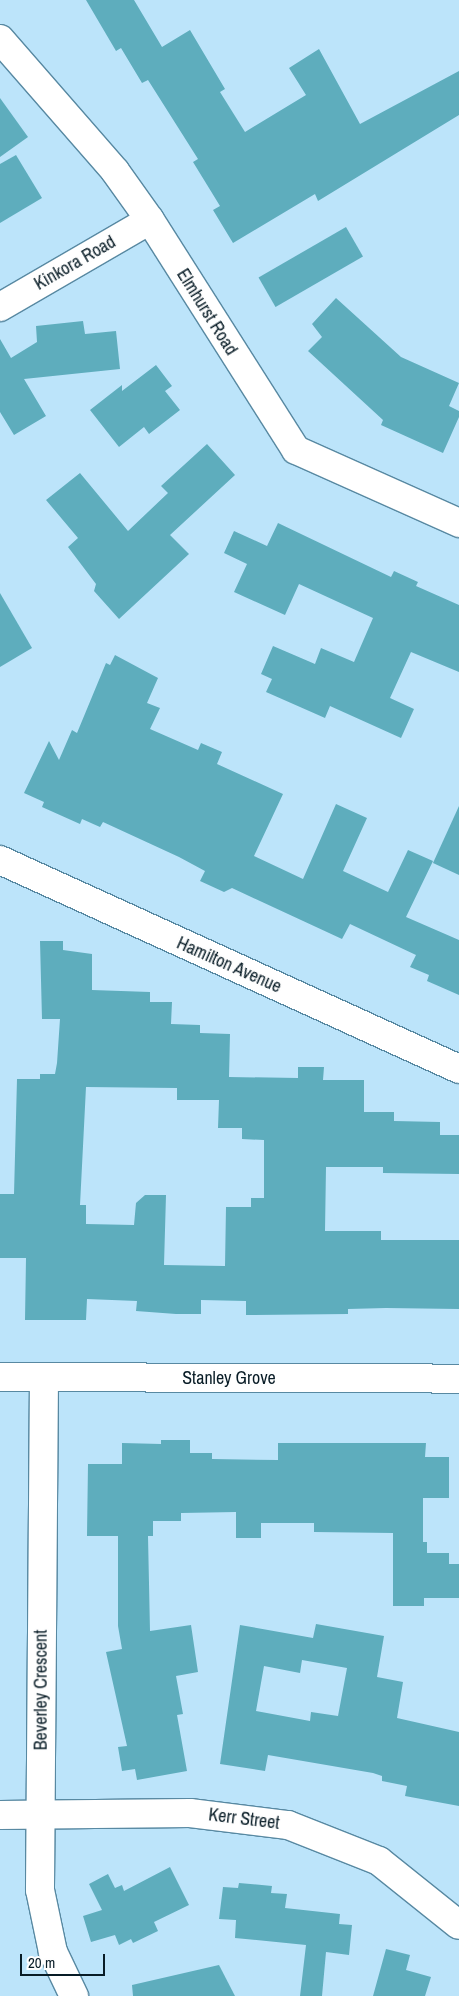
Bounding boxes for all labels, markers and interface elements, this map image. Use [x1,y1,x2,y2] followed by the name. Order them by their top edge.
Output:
[31,231,119,295] street label: Kinkora Road
[172,265,242,359] street label: Elmhurst Road
[173,932,285,998] street label: Hamilton Avenue
[182,1367,276,1389] street label: Stanley Grove
[30,1630,52,1750] street label: Beverley Crescent
[207,1804,281,1834] street label: Kerr Street
[22,1944,108,1976] scale bar
[28,1952,55,1973] text: 20 m

